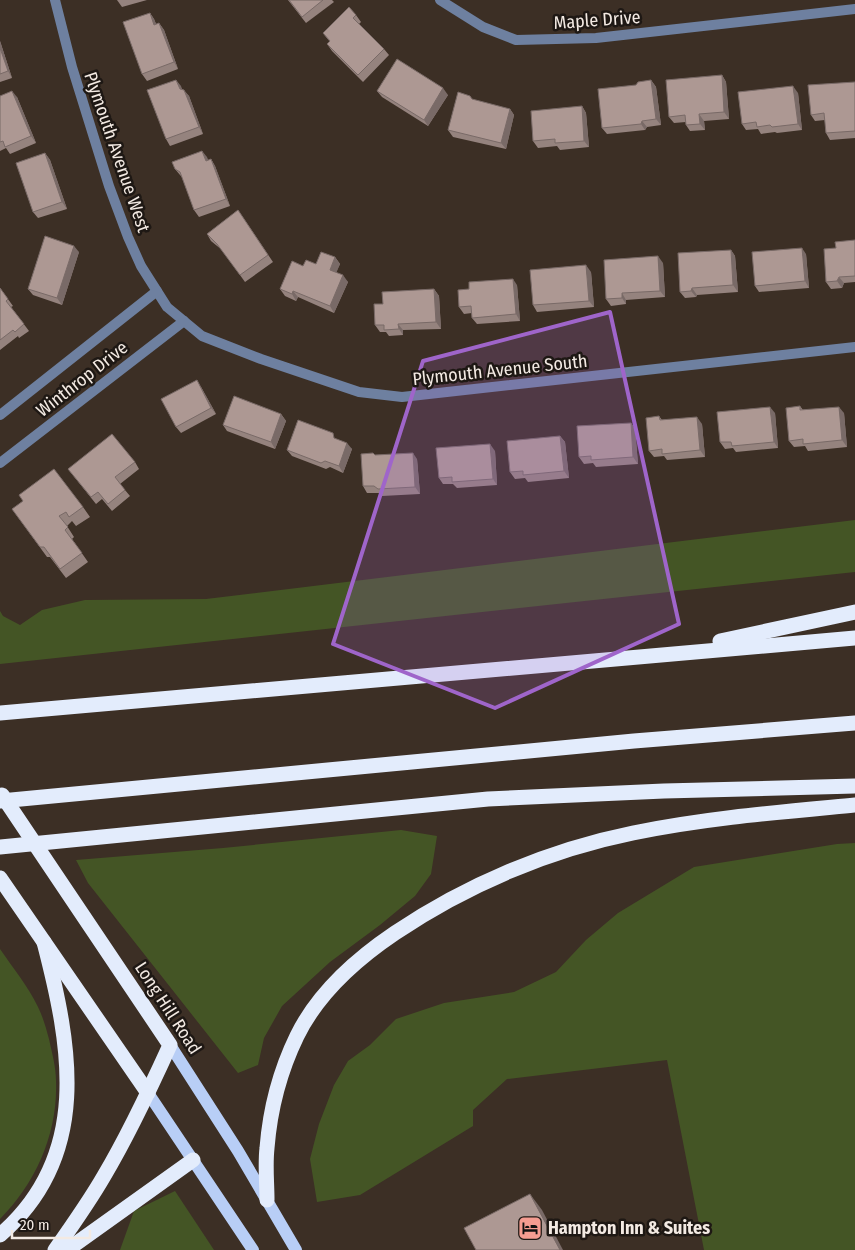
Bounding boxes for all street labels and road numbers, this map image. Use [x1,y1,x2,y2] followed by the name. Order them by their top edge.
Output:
[553,6,641,34] street label: Maple Drive
[79,69,155,235] street label: Plymouth Avenue West
[32,336,132,422] street label: Winthrop Drive
[411,350,589,390] street label: Plymouth Avenue South
[130,958,206,1058] street label: Long Hill Road

